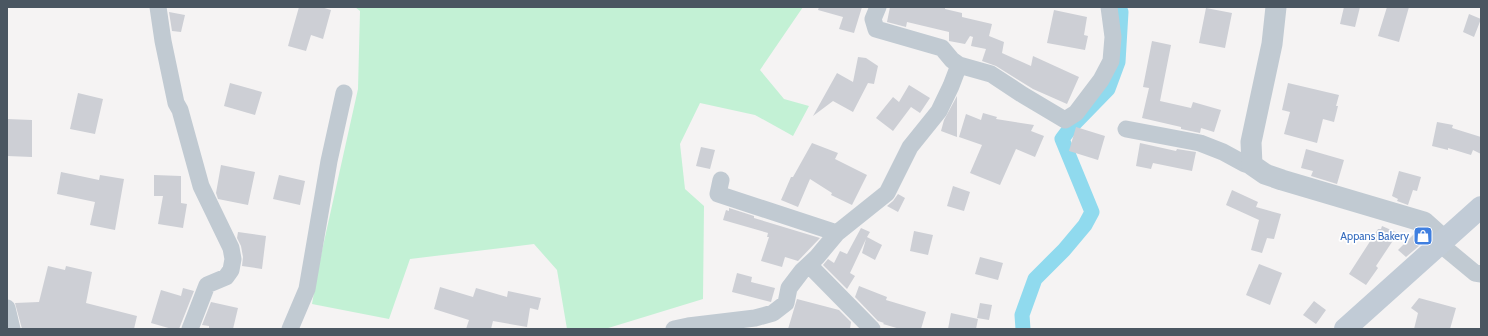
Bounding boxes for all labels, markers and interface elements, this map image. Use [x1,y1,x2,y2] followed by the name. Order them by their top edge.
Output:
[1412,225,1434,247] shop icon: Appans Bakery
[1340,229,1409,243] place label: Appans Bakery

